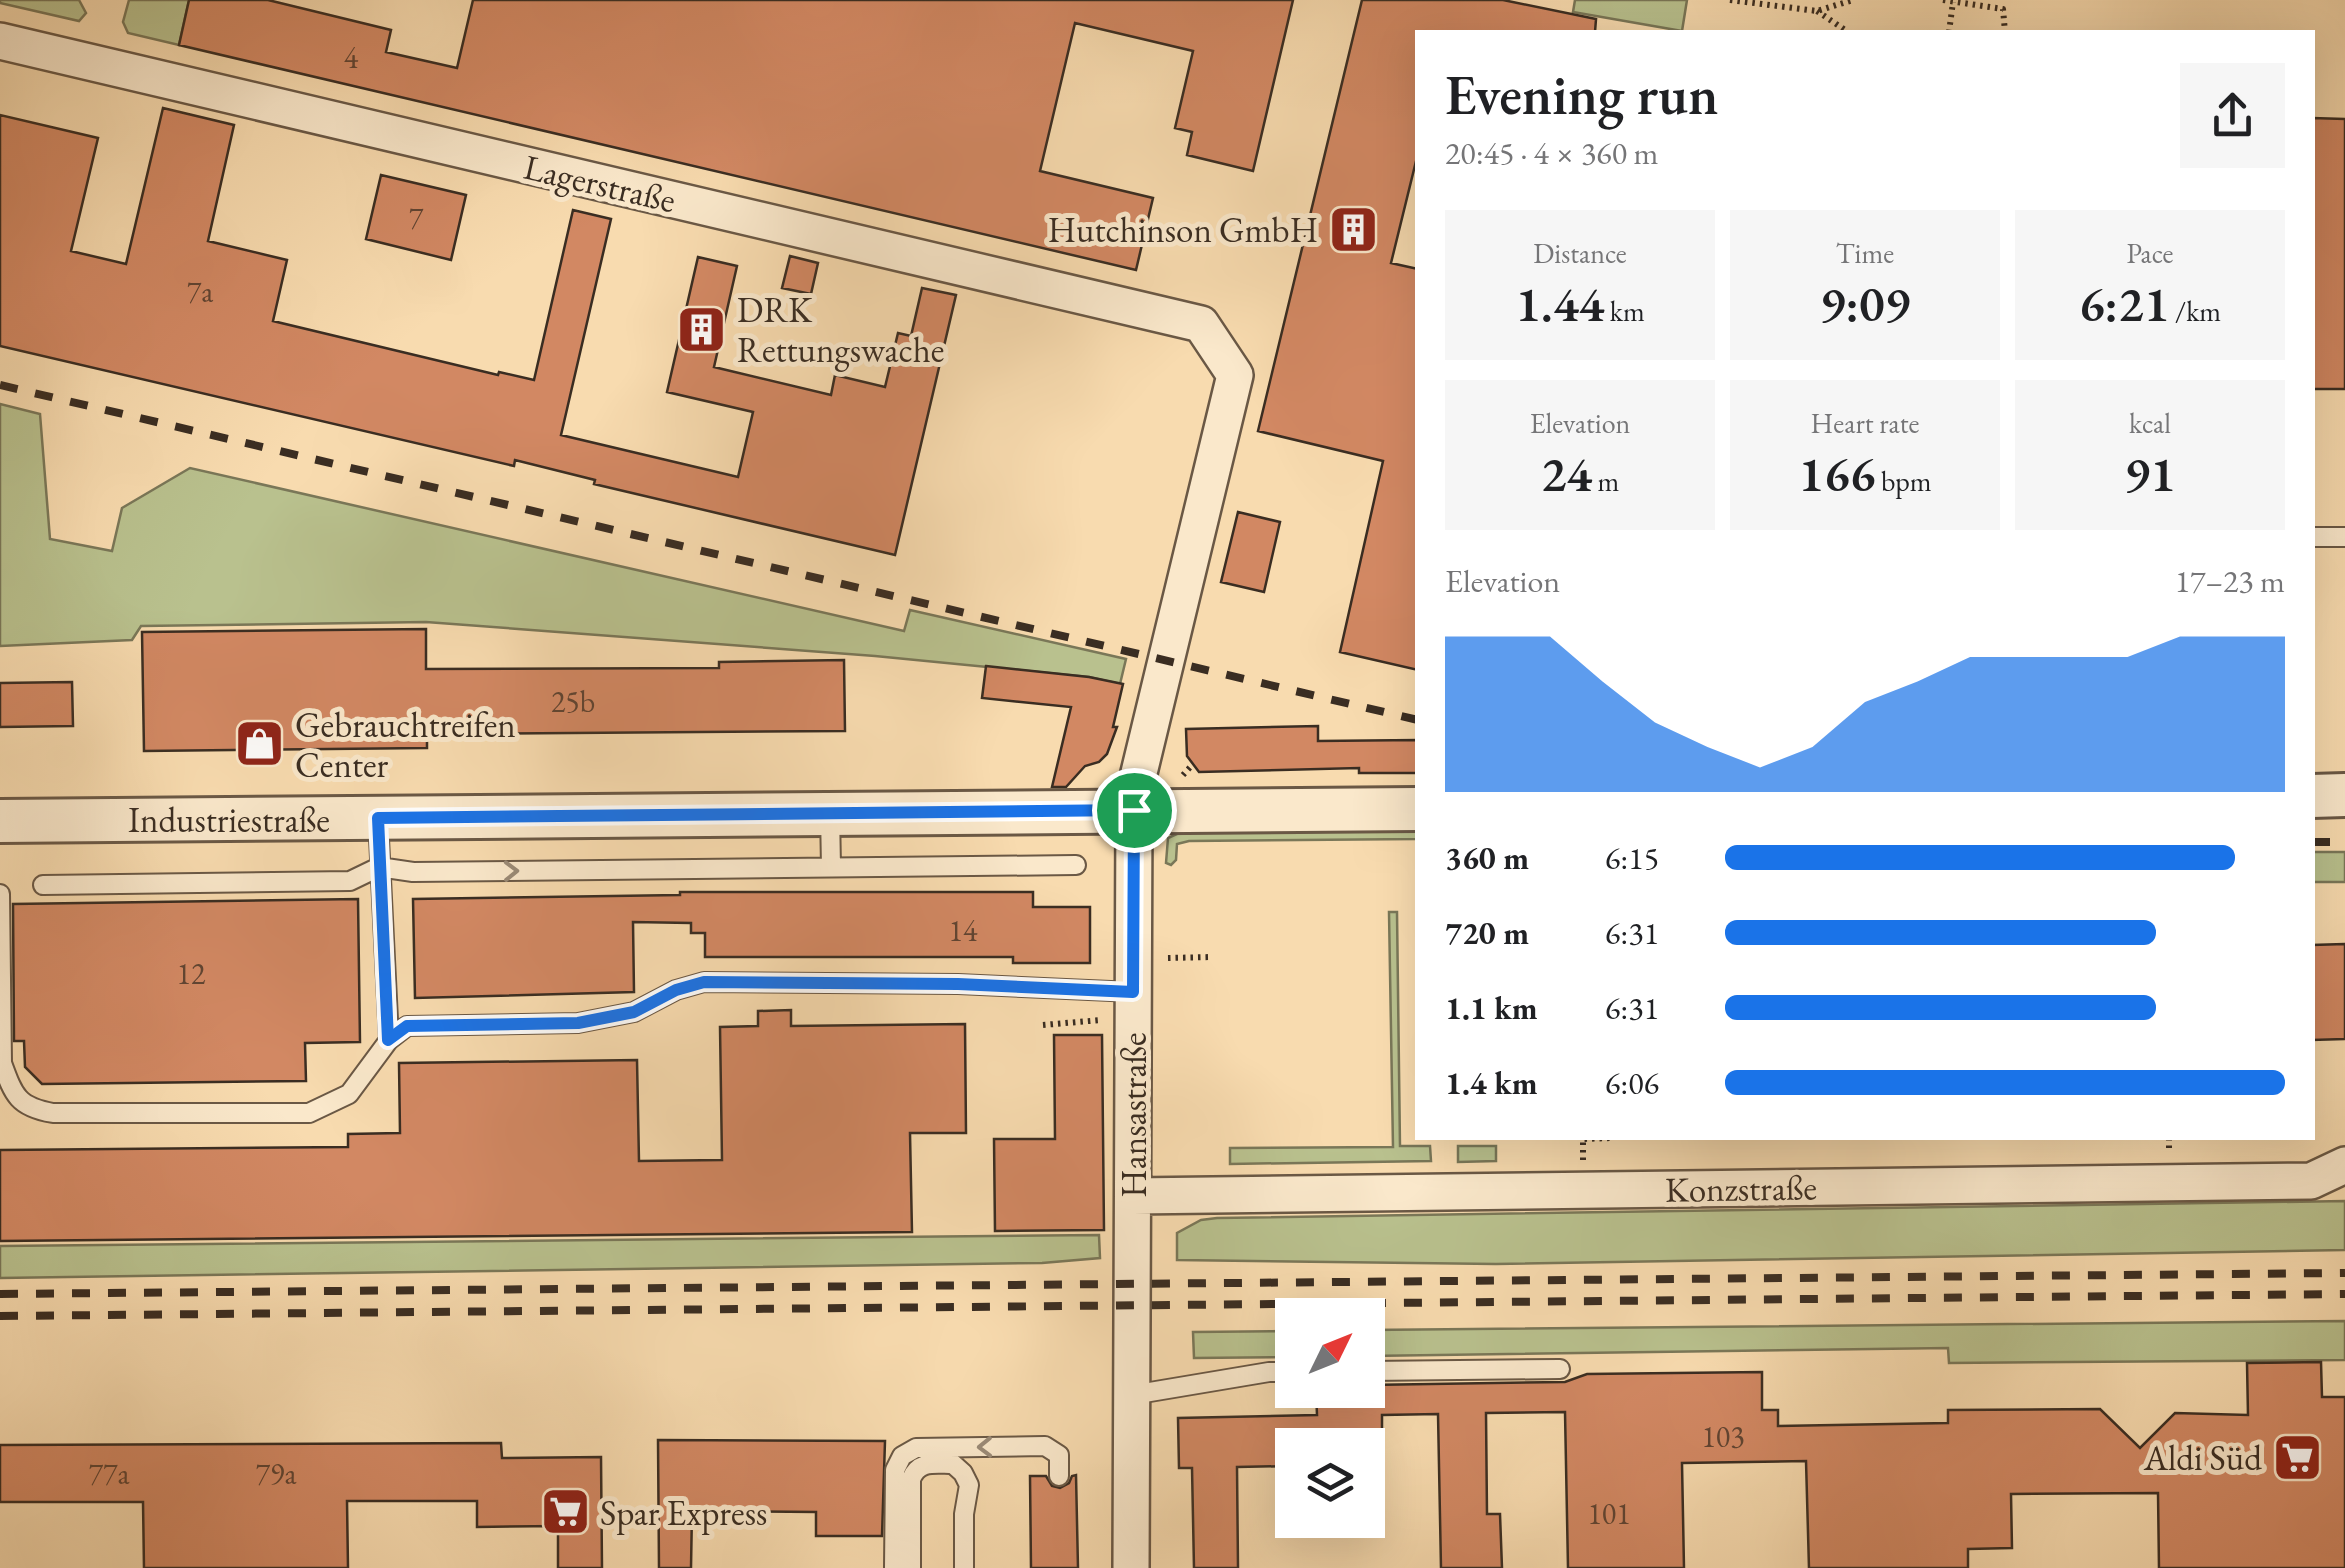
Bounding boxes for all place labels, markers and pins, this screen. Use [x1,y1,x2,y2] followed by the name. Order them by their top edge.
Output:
[1327,203,1379,255] building icon: Hutchinson GmbH
[1048,207,1318,252] place label: Hutchinson GmbH
[737,287,944,372] place label: DRK Rettungswache
[676,303,728,355] building icon: DRK Rettungswache
[295,702,516,787] place label: Gebrauchtreifen Center
[234,718,286,770] shop icon: Gebrauchtreifen Center
[1092,768,1177,853] pin
[2271,1431,2323,1483] supermarket icon: Aldi Süd
[2143,1435,2262,1480] place label: Aldi Süd
[539,1486,591,1538] supermarket icon: Spar Express
[600,1490,767,1535] place label: Spar Express

